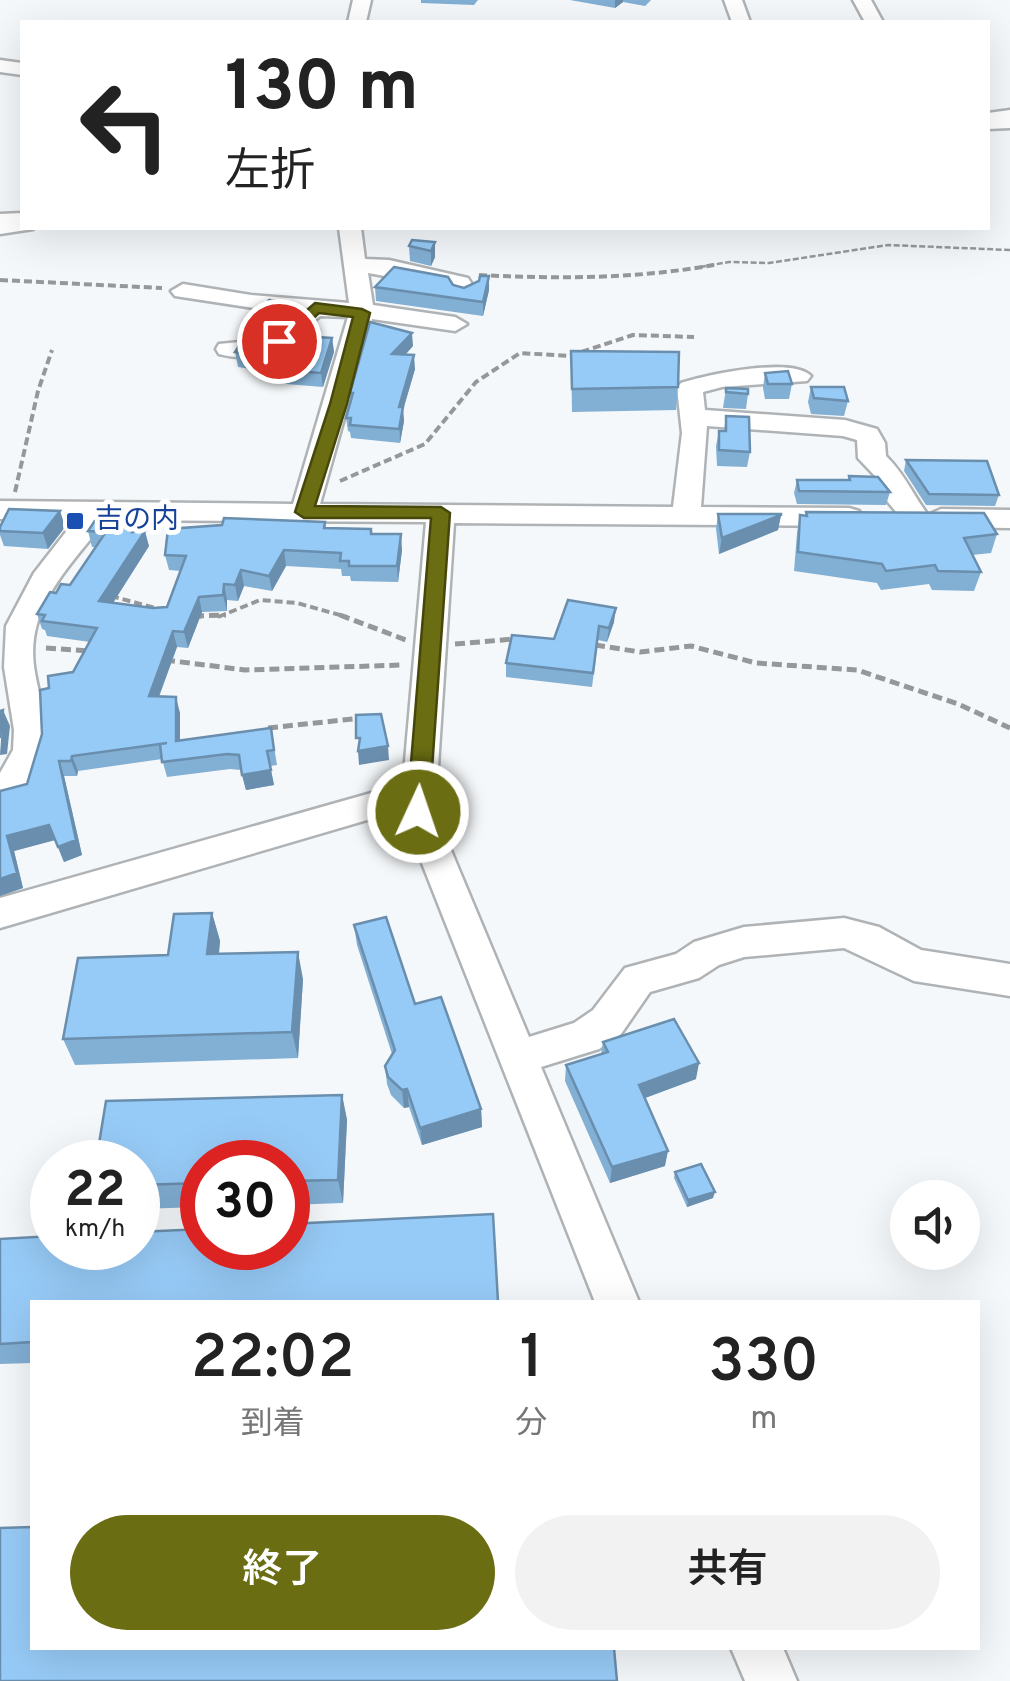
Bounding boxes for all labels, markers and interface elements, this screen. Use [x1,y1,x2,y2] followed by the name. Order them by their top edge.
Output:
[225,46,419,135] text: 130 m
[60,60,190,190] icon: left
[225,145,315,202] text: 左折
[237,299,322,384] pin
[252,314,307,369] icon: arrive
[95,503,179,539] place label: 吉の内
[64,510,86,532] marker: 吉の内
[366,760,470,864] position arrow
[180,1140,310,1270] speed limit sign: 30
[64,1161,126,1224] text: 22
[890,1180,980,1270] map controls
[890,1180,980,1270] button: sound
[65,1214,125,1246] text: km/h
[191,1323,354,1399] text: 22:02
[520,1323,543,1399] text: 1
[709,1327,819,1403] text: 330
[750,1400,777,1440] text: m
[241,1405,305,1445] text: 到着
[516,1405,548,1445] text: 分
[70,1515,495,1630] button: 終了
[515,1515,940,1630] button: 共有

